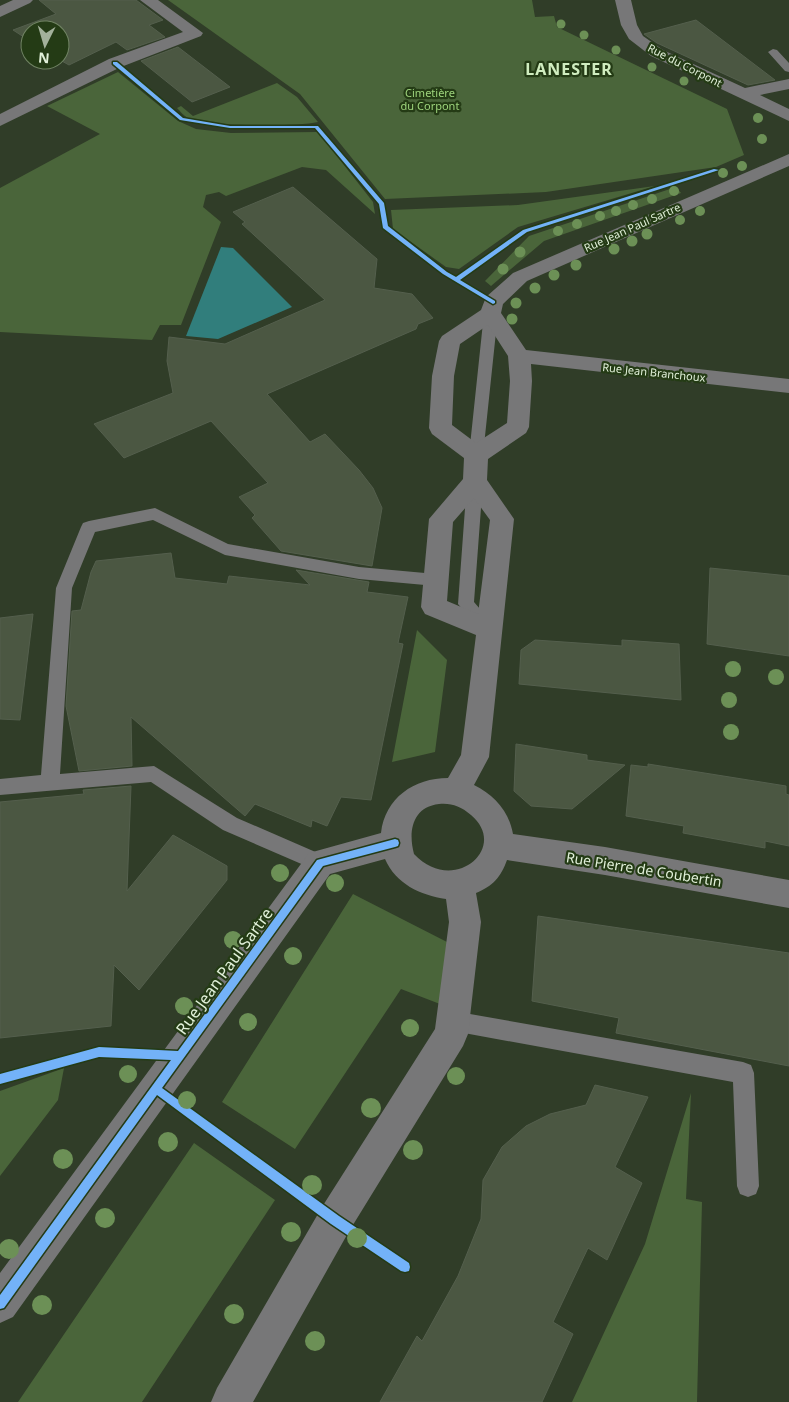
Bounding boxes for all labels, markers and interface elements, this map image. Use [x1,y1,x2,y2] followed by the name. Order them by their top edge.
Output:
[20,20,70,70] north arrow
[645,40,725,90] street label: Rue du Corpont
[37,48,50,68] text: N
[525,58,613,80] district label: LANESTER
[401,85,459,113] park label: Cimetière du Corpont
[581,199,683,255] street label: Rue Jean Paul Sartre
[602,359,706,385] street label: Rue Jean Branchoux
[565,847,723,891] street label: Rue Pierre de Coubertin
[171,903,277,1039] street label: Rue Jean Paul Sartre

